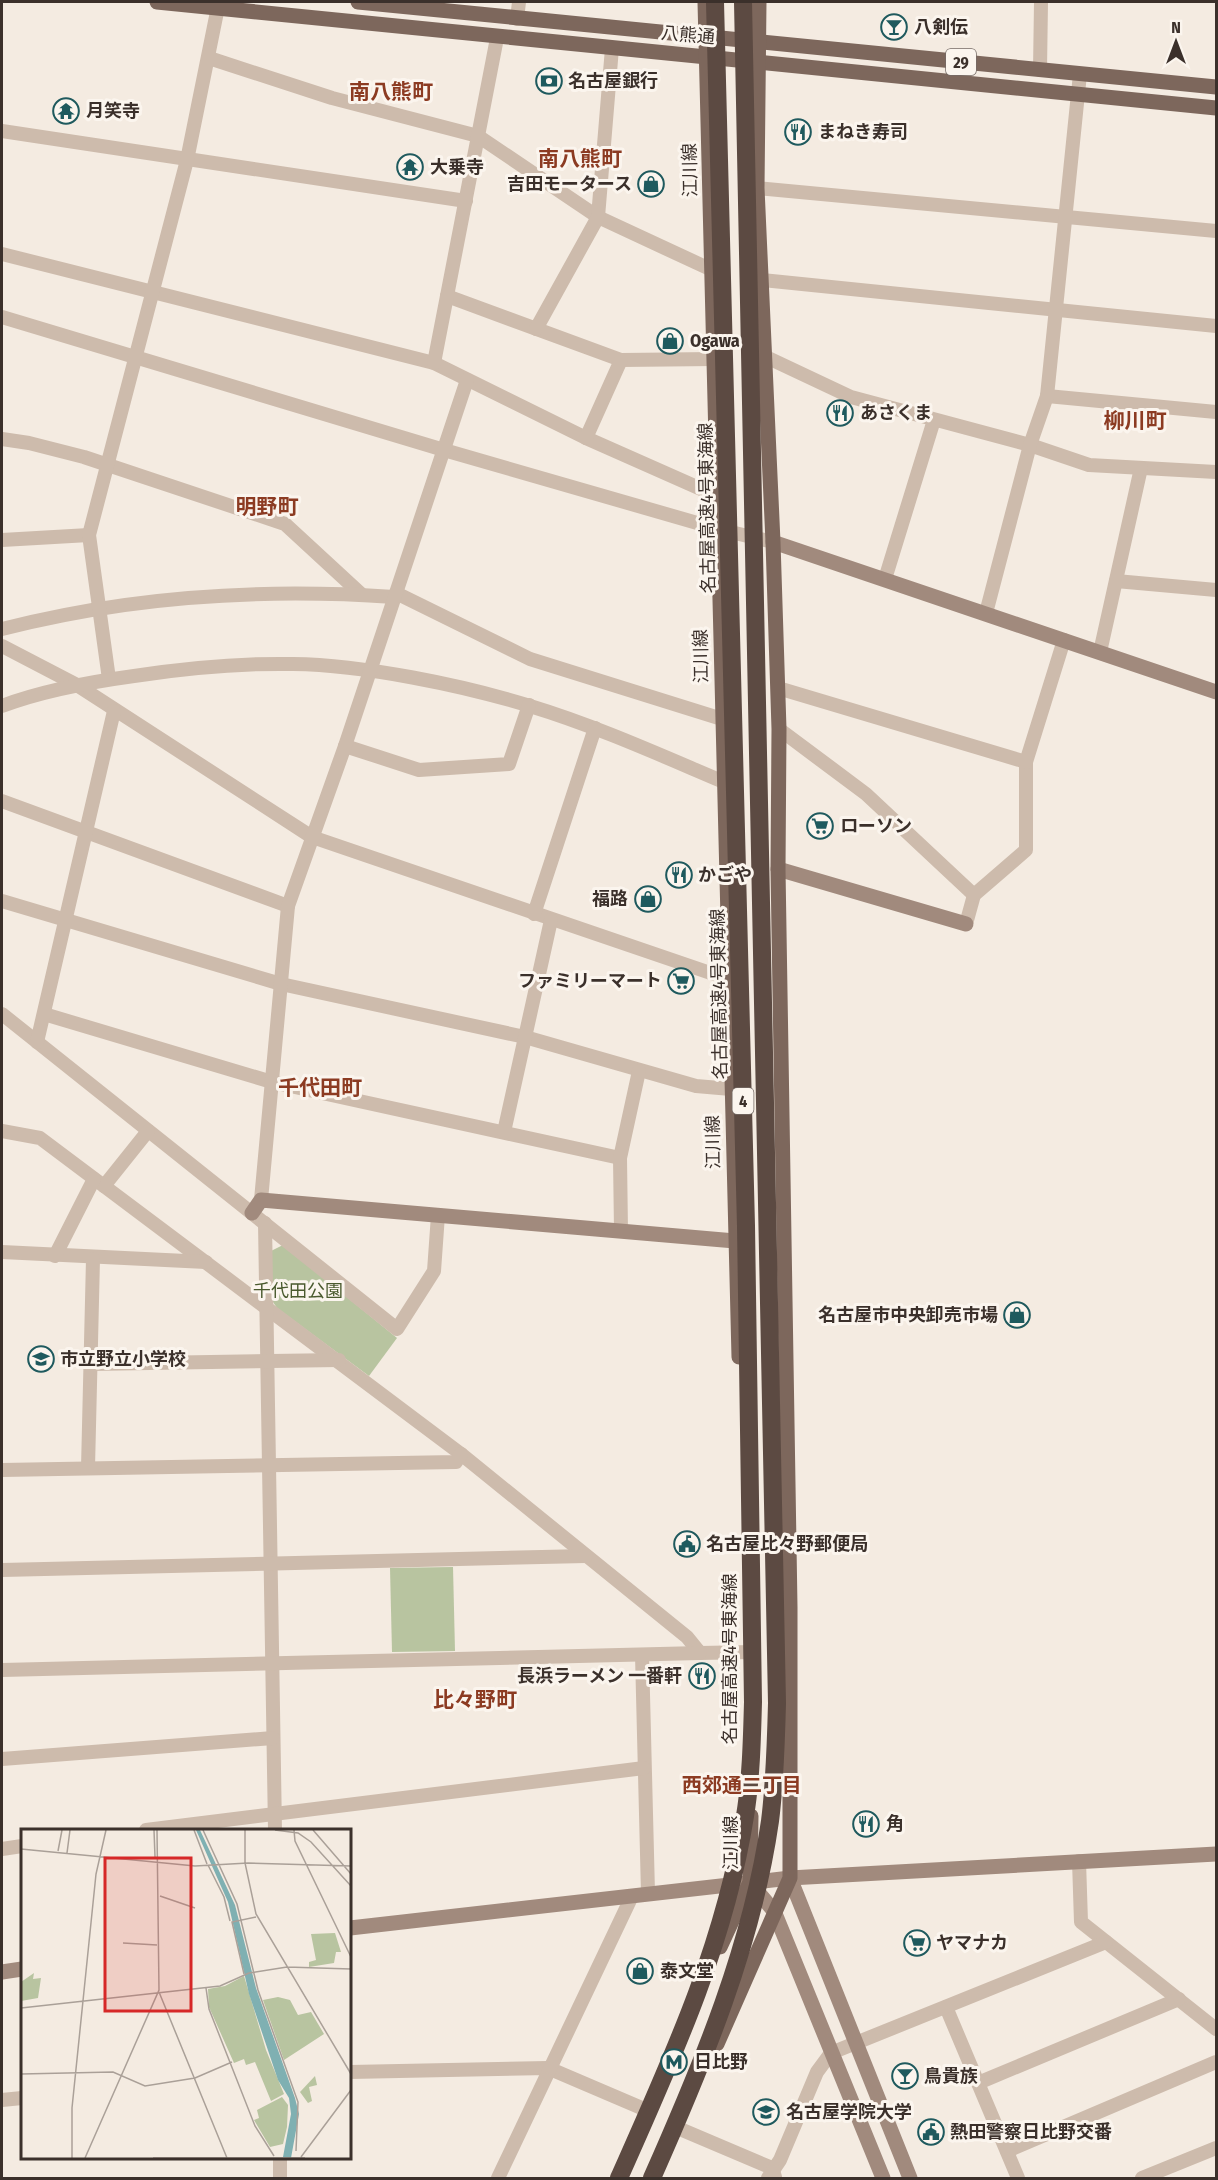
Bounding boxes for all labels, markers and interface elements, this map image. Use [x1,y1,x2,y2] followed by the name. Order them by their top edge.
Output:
[879,12,909,42] bar icon: 八剣伝
[1146,12,1206,72] north arrow
[914,16,968,38] place label: 八剣伝
[1171,18,1181,37] text: N
[660,22,716,48] street label: 八熊通
[946,49,976,75] road number: 29
[534,66,564,96] bank icon: 名古屋銀行
[568,70,658,92] place label: 名古屋銀行
[349,79,433,105] district label: 南八熊町
[51,96,81,126] temple icon: 月笑寺
[86,100,140,122] place label: 月笑寺
[783,117,813,147] restaurant icon: まねき寿司
[818,121,908,143] place label: まねき寿司
[679,143,701,197] street label: 江川線
[538,146,622,172] district label: 南八熊町
[395,152,425,182] temple icon: 大乗寺
[430,156,484,178] place label: 大乗寺
[636,169,666,199] shop icon: 吉田モータース
[507,173,632,195] place label: 吉田モータース
[655,326,685,356] shop icon: Ogawa
[690,330,740,352] place label: Ogawa
[825,398,855,428] restaurant icon: あさくま
[860,402,932,424] place label: あさくま
[1104,408,1167,434] district label: 柳川町
[695,422,719,594] street label: 名古屋高速4号東海線
[236,494,299,520] district label: 明野町
[690,629,712,683] street label: 江川線
[805,811,835,841] supermarket icon: ローソン
[840,815,912,837] place label: ローソン
[664,860,694,890] restaurant icon: かごや
[698,864,752,886] place label: かごや
[633,884,663,914] shop icon: 福路
[592,888,628,910] place label: 福路
[707,908,731,1080] street label: 名古屋高速4号東海線
[666,966,696,996] supermarket icon: ファミリーマート
[518,970,662,992] place label: ファミリーマート
[278,1075,362,1101] district label: 千代田町
[732,1088,754,1114] road number: 4
[702,1115,724,1169] street label: 江川線
[253,1280,343,1302] park label: 千代田公園
[1002,1300,1032,1330] shop icon: 名古屋市中央卸売市場
[818,1304,998,1326] place label: 名古屋市中央卸売市場
[26,1344,56,1374] school or university icon: 市立野立小学校
[60,1348,186,1370] place label: 市立野立小学校
[672,1529,702,1559] public building icon: 名古屋比々野郵便局
[706,1533,868,1555] place label: 名古屋比々野郵便局
[719,1574,741,1744] street label: 名古屋高速4号東海線
[687,1661,717,1691] restaurant icon: 長浜ラーメン 一番軒
[517,1665,682,1687] place label: 長浜ラーメン 一番軒
[433,1687,517,1713] district label: 比々野町
[682,1773,802,1797] district label: 西郊通二丁目
[851,1809,881,1839] restaurant icon: 角
[886,1813,904,1835] place label: 角
[720,1816,742,1870] street label: 江川線
[21,1829,351,2159] inset map
[902,1928,932,1958] supermarket icon: ヤマナカ
[936,1932,1008,1954] place label: ヤマナカ
[625,1956,655,1986] shop icon: 泰文堂
[660,1960,714,1982] place label: 泰文堂
[659,2047,689,2077] metro station icon: 日比野
[694,2051,748,2073] place label: 日比野
[890,2061,920,2091] bar icon: 鳥貴族
[924,2065,978,2087] place label: 鳥貴族
[751,2097,781,2127] school or university icon: 名古屋学院大学
[786,2101,912,2123] place label: 名古屋学院大学
[916,2117,946,2147] public building icon: 熱田警察日比野交番
[950,2121,1112,2143] place label: 熱田警察日比野交番

